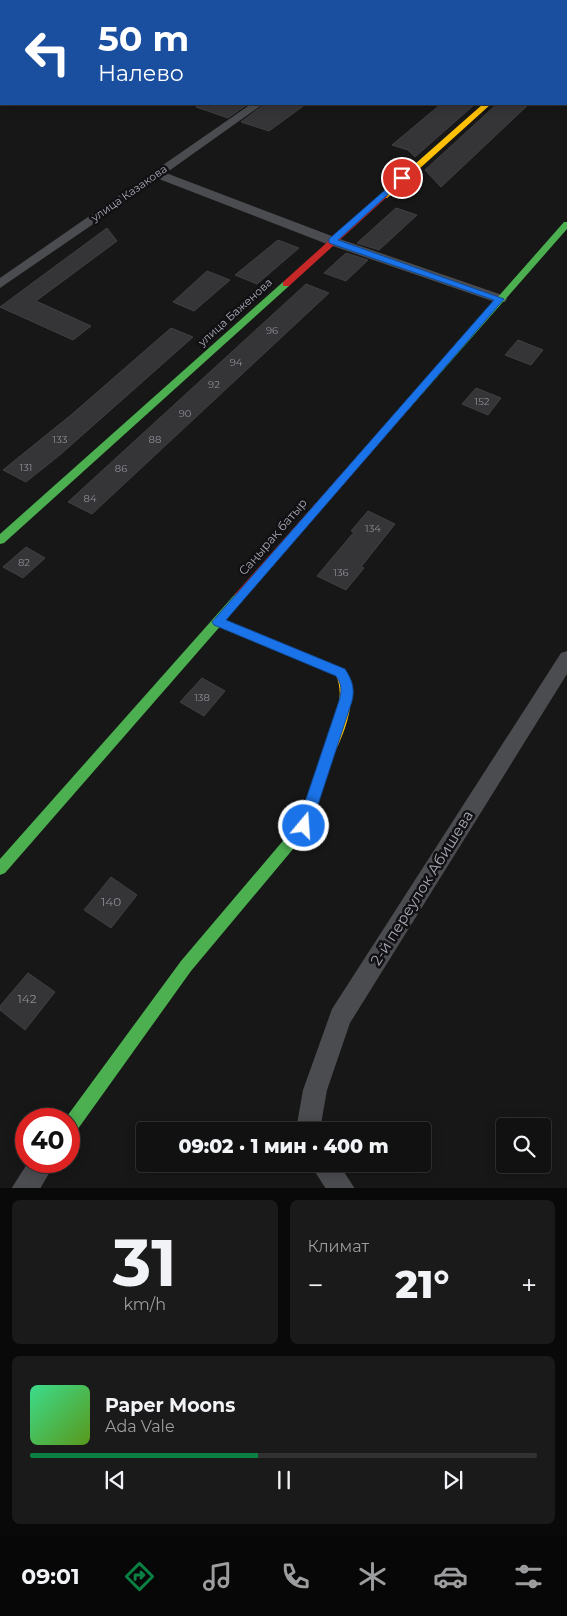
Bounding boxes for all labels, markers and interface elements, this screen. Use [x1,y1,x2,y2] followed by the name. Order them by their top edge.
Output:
[98,17,189,60] text: 50 m
[15,20,80,85] icon: left
[98,60,184,87] text: Налево
[381,157,423,199] pin
[87,162,170,225] street label: улица Казакова
[388,164,416,192] icon: arrive
[194,275,275,350] street label: улица Баженова
[266,324,278,337] house number: 96
[230,356,243,369] house number: 94
[208,378,220,391] house number: 92
[475,395,490,408] house number: 152
[179,407,192,420] house number: 90
[53,433,68,446] house number: 133
[149,433,161,446] house number: 88
[20,461,32,474] house number: 131
[115,462,127,475] house number: 86
[84,492,97,505] house number: 84
[235,495,310,578] street label: Саңырақ батыр
[365,522,381,535] house number: 134
[18,556,30,569] house number: 82
[333,566,349,579] house number: 136
[194,691,210,704] house number: 138
[277,799,329,851] position arrow
[366,807,477,969] street label: 2-й переулок Абишева
[101,894,121,909] house number: 140
[17,991,37,1006] house number: 142
[15,1108,80,1173] speed limit sign: 40
[496,1118,551,1173] map controls
[496,1118,551,1173] button: search
[179,1135,389,1158] text: 09:02 · 1 мин · 400 m
[113,1223,177,1302] text: 31
[308,1237,369,1256] text: Климат
[395,1261,449,1308] text: 21°
[308,1268,324,1302] text: −
[521,1268,537,1302] text: +
[123,1295,166,1314] text: km/h
[105,1394,235,1417] text: Paper Moons
[105,1417,175,1436] text: Ada Vale
[101,1466,129,1494] icon: previous
[270,1466,298,1494] icon: pause
[439,1466,467,1494] icon: next
[122,1559,157,1594] icon: directions
[200,1559,235,1594] icon: music
[278,1559,313,1594] icon: phone
[355,1559,390,1594] icon: climate
[433,1559,468,1594] icon: car
[511,1559,546,1594] icon: filters
[21,1563,80,1590] text: 09:01

